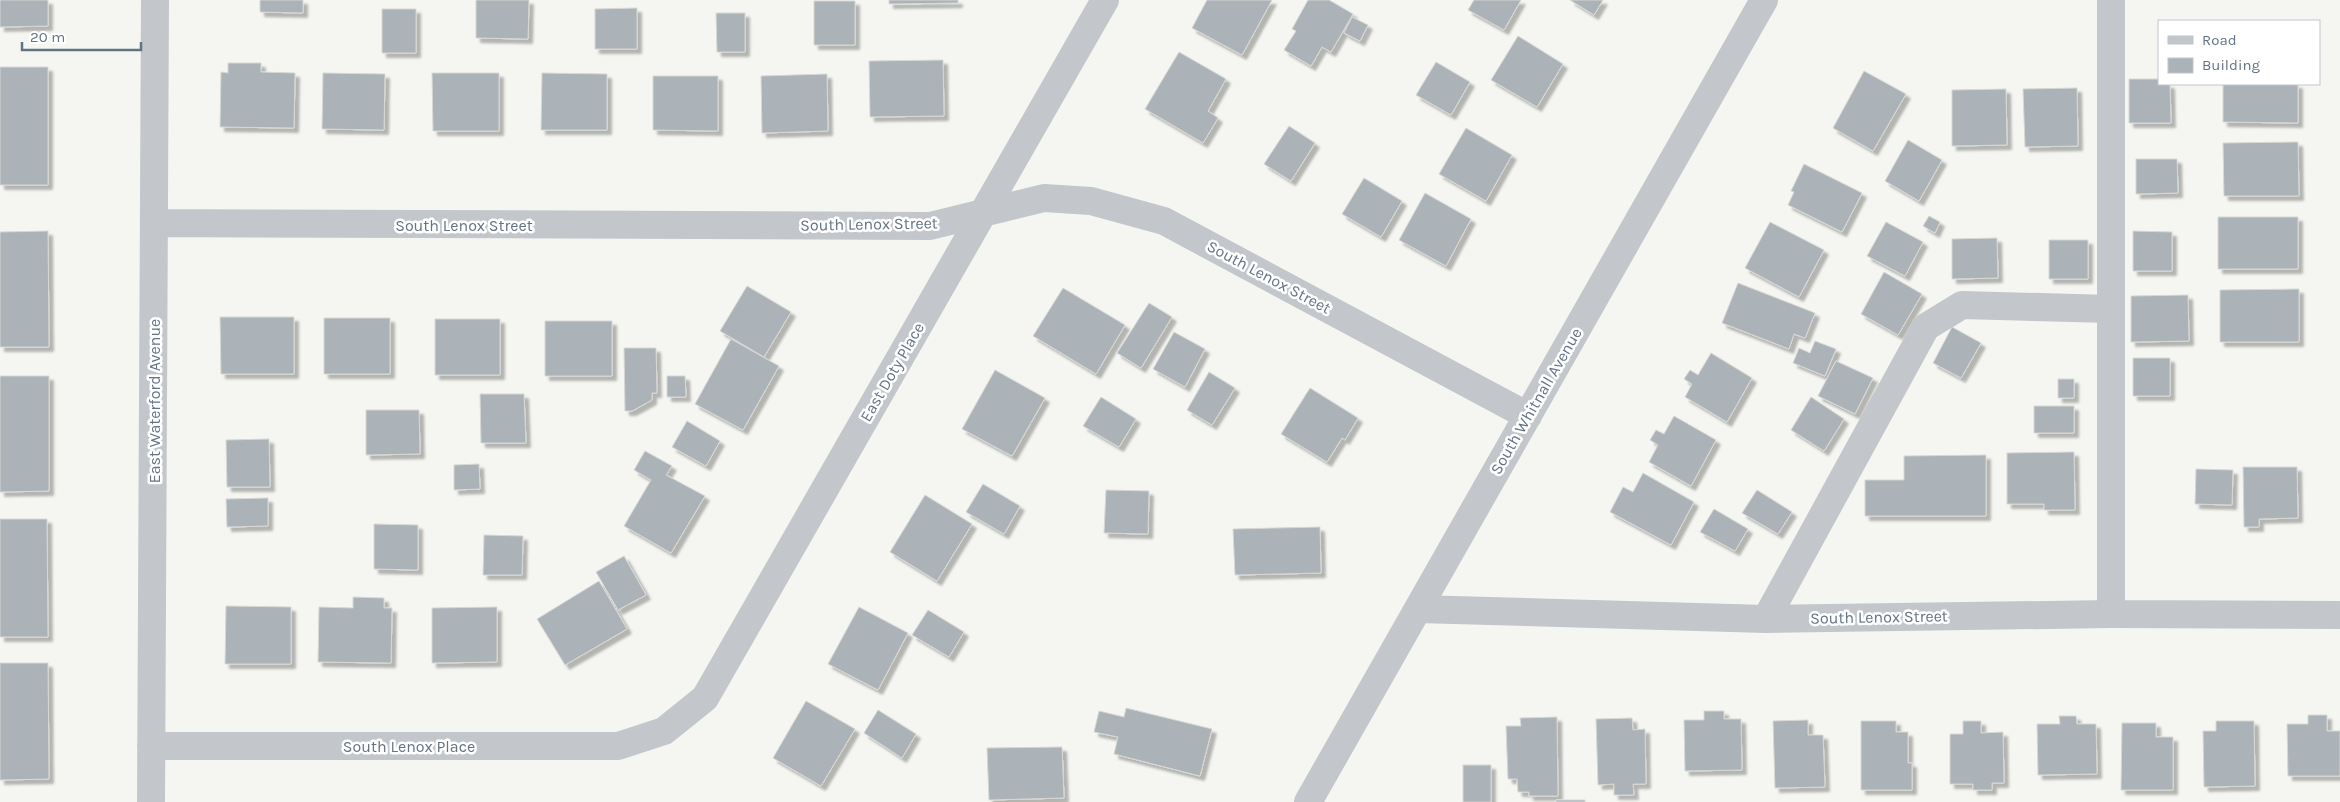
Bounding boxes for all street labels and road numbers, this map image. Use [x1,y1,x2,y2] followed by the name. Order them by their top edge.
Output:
[800,213,938,235] street label: South Lenox Street
[395,216,533,235] street label: South Lenox Street
[1204,236,1334,318] street label: South Lenox Street
[145,319,164,483] street label: East Waterford Avenue
[856,319,928,425] street label: East Doty Place
[1486,324,1586,478] street label: South Whitnall Avenue
[1810,606,1948,628] street label: South Lenox Street
[343,737,475,756] street label: South Lenox Place

